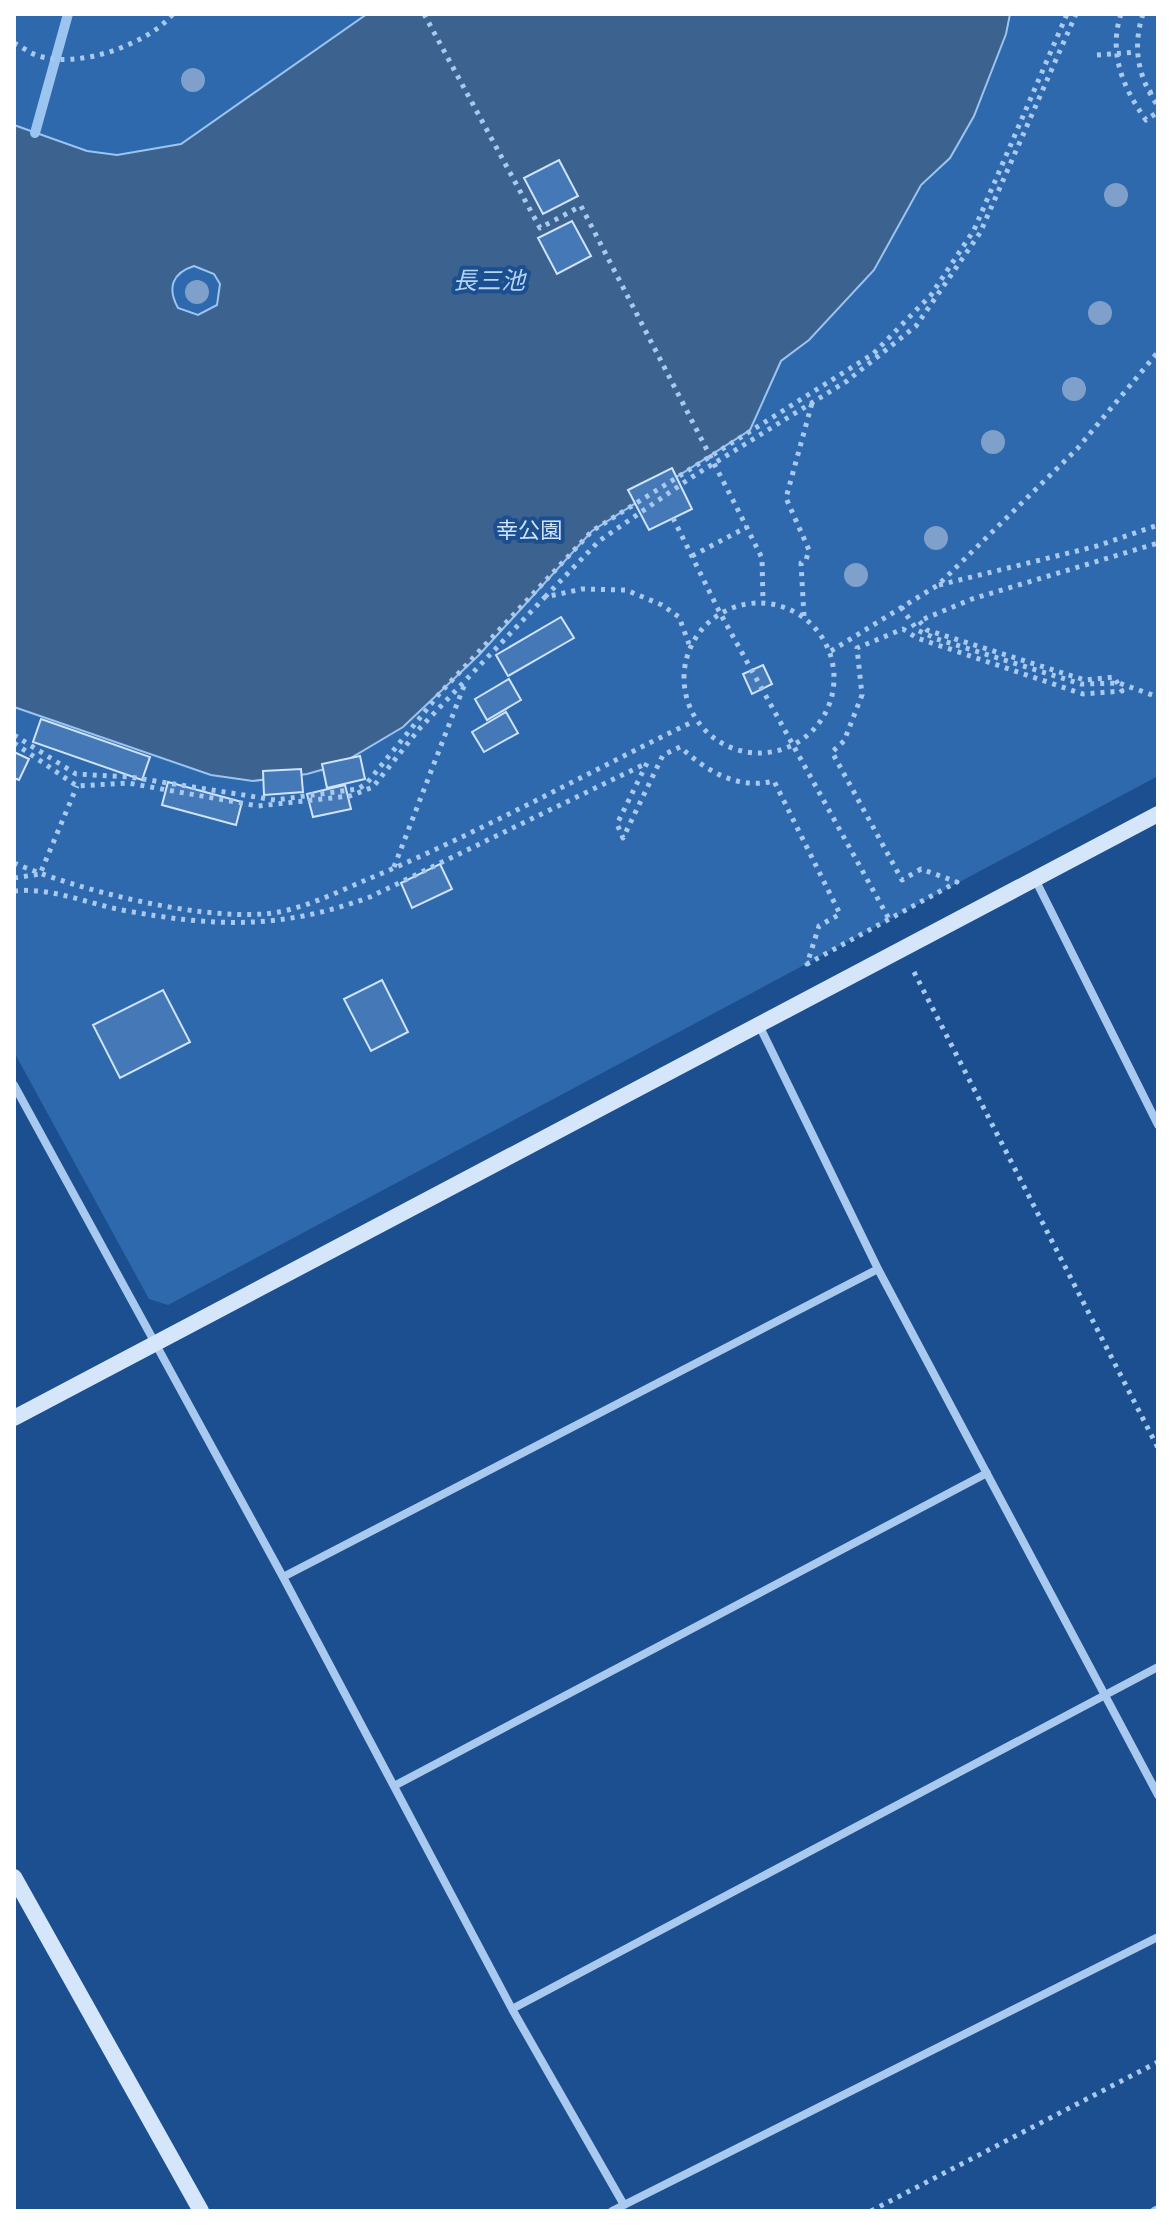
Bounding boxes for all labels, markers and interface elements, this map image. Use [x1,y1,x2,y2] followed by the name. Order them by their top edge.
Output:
[453,264,527,297] water label: 長三池
[496,515,562,546] park label: 幸公園

